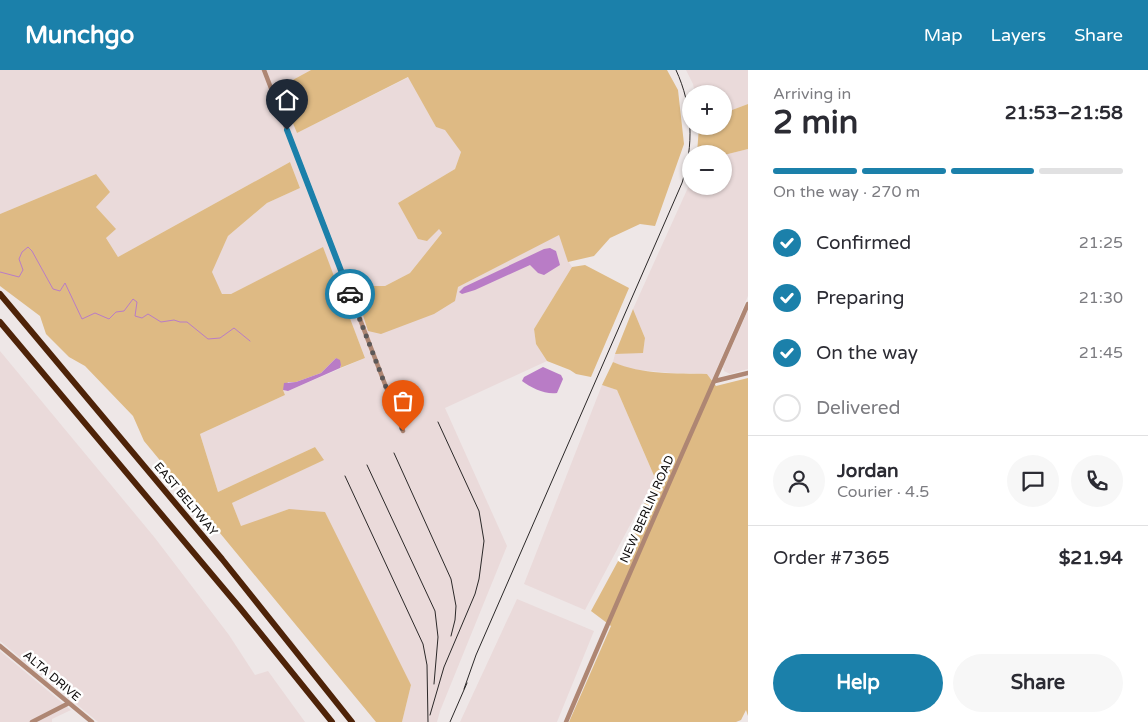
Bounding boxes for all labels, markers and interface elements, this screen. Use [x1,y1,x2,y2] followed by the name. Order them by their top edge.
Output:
[25,21,134,50] text: Munchgo
[924,24,963,46] text: Map
[991,24,1046,46] text: Layers
[1074,24,1123,46] text: Share
[266,79,308,130] pin
[773,84,851,104] text: Arriving in
[682,85,732,195] map controls
[682,85,732,135] button: +
[273,86,301,114] icon: home
[1005,102,1123,124] text: 21:53–21:58
[773,104,858,142] text: 2 min
[682,145,732,195] button: −
[773,182,920,202] text: On the way · 270 m
[773,229,801,257] icon: check
[816,232,911,254] text: Confirmed
[1079,233,1123,253] text: 21:25
[325,269,375,319] courier
[336,280,364,308] icon: car
[773,284,801,312] icon: check
[816,287,905,309] text: Preparing
[1079,288,1123,308] text: 21:30
[773,339,801,367] icon: check
[816,342,918,364] text: On the way
[1079,343,1123,363] text: 21:45
[382,380,424,431] pin
[389,387,417,415] icon: bag
[816,397,901,419] text: Delivered
[617,453,677,565] street label: NEW BERLIN ROAD
[773,455,825,507] button: person
[1007,455,1059,507] button: chat
[1071,455,1123,507] button: phone
[151,460,221,539] street label: EAST BELTWAY
[837,460,899,482] text: Jordan
[837,482,929,502] text: Courier · 4.5
[773,547,890,569] text: Order #7365
[1059,547,1123,569] text: $21.94
[20,648,84,704] street label: ALTA DRIVE
[773,654,943,712] button: Help
[953,654,1123,712] button: Share

